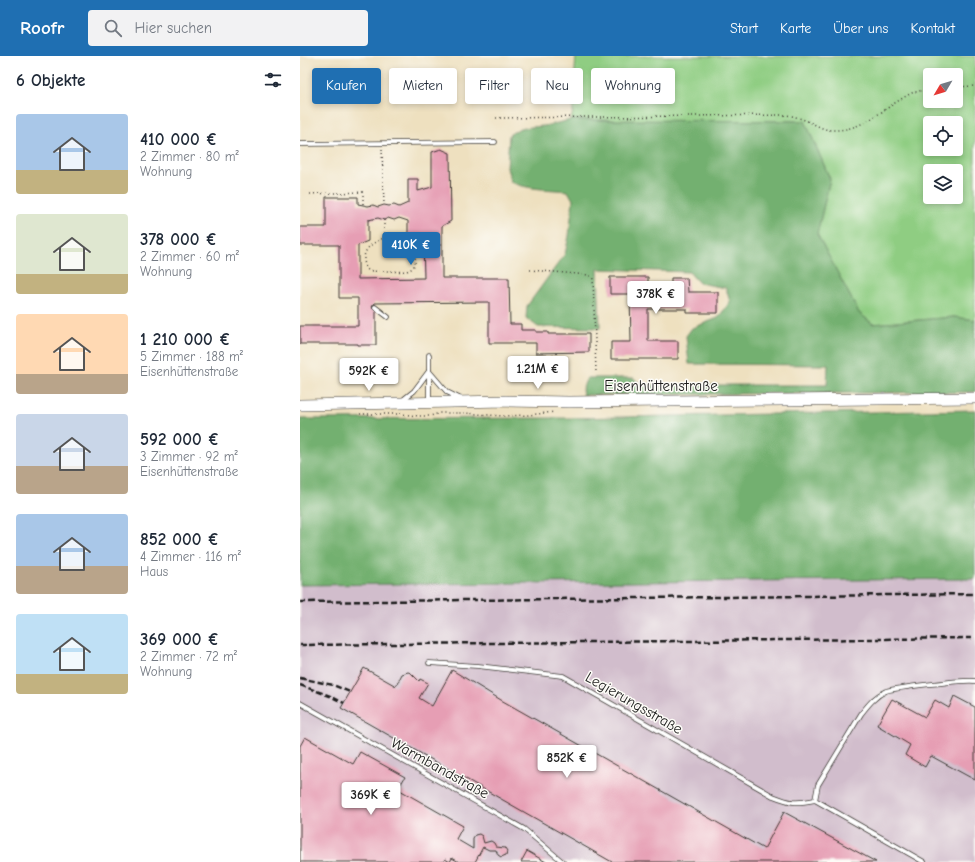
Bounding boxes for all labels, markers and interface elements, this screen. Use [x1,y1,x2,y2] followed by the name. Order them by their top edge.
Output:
[88,10,368,46] search box
[20,17,64,39] text: Roofr
[102,17,124,39] icon: search
[134,19,212,37] text: Hier suchen
[730,20,758,37] text: Start
[780,20,811,37] text: Karte
[833,20,888,37] text: Über uns
[910,20,955,37] text: Kontakt
[312,68,381,104] chip: Kaufen
[389,68,457,104] chip: Mieten
[465,68,523,104] chip: Filter
[531,68,583,104] chip: Neu
[591,68,675,104] chip: Wohnung
[923,68,963,108] north arrow
[923,68,963,204] map controls
[262,69,284,91] icon: filters
[16,71,85,90] text: 6 Objekte
[923,116,963,156] button: locate
[48,130,96,178] icon: home
[140,130,217,149] text: 410 000 €
[140,149,239,164] text: 2 Zimmer · 80 m²
[140,164,193,179] text: Wohnung
[923,164,963,204] button: layers
[48,230,96,278] icon: home
[140,230,217,249] text: 378 000 €
[378,232,444,266] pin: 410K €
[391,237,431,252] text: 410K €
[140,249,239,264] text: 2 Zimmer · 60 m²
[140,264,193,279] text: Wohnung
[623,281,689,315] pin: 378K €
[636,286,676,301] text: 378K €
[48,330,96,378] icon: home
[140,330,231,349] text: 1 210 000 €
[140,349,243,364] text: 5 Zimmer · 188 m²
[501,356,575,390] pin: 1.21M €
[336,358,402,392] pin: 592K €
[516,361,560,376] text: 1.21M €
[348,363,390,378] text: 592K €
[140,364,238,379] text: Eisenhüttenstraße
[604,377,718,395] street label: Eisenhüttenstraße
[48,430,96,478] icon: home
[140,430,219,449] text: 592 000 €
[140,449,238,464] text: 3 Zimmer · 92 m²
[140,464,238,479] text: Eisenhüttenstraße
[48,530,96,578] icon: home
[140,530,219,549] text: 852 000 €
[140,549,241,564] text: 4 Zimmer · 116 m²
[140,564,168,579] text: Haus
[48,630,96,678] icon: home
[140,630,219,649] text: 369 000 €
[140,649,237,664] text: 2 Zimmer · 72 m²
[140,664,193,679] text: Wohnung
[582,668,686,738] street label: Legierungsstraße
[388,734,493,803] street label: Warmbandstraße
[534,745,600,779] pin: 852K €
[547,750,587,765] text: 852K €
[338,782,404,816] pin: 369K €
[351,787,391,802] text: 369K €

